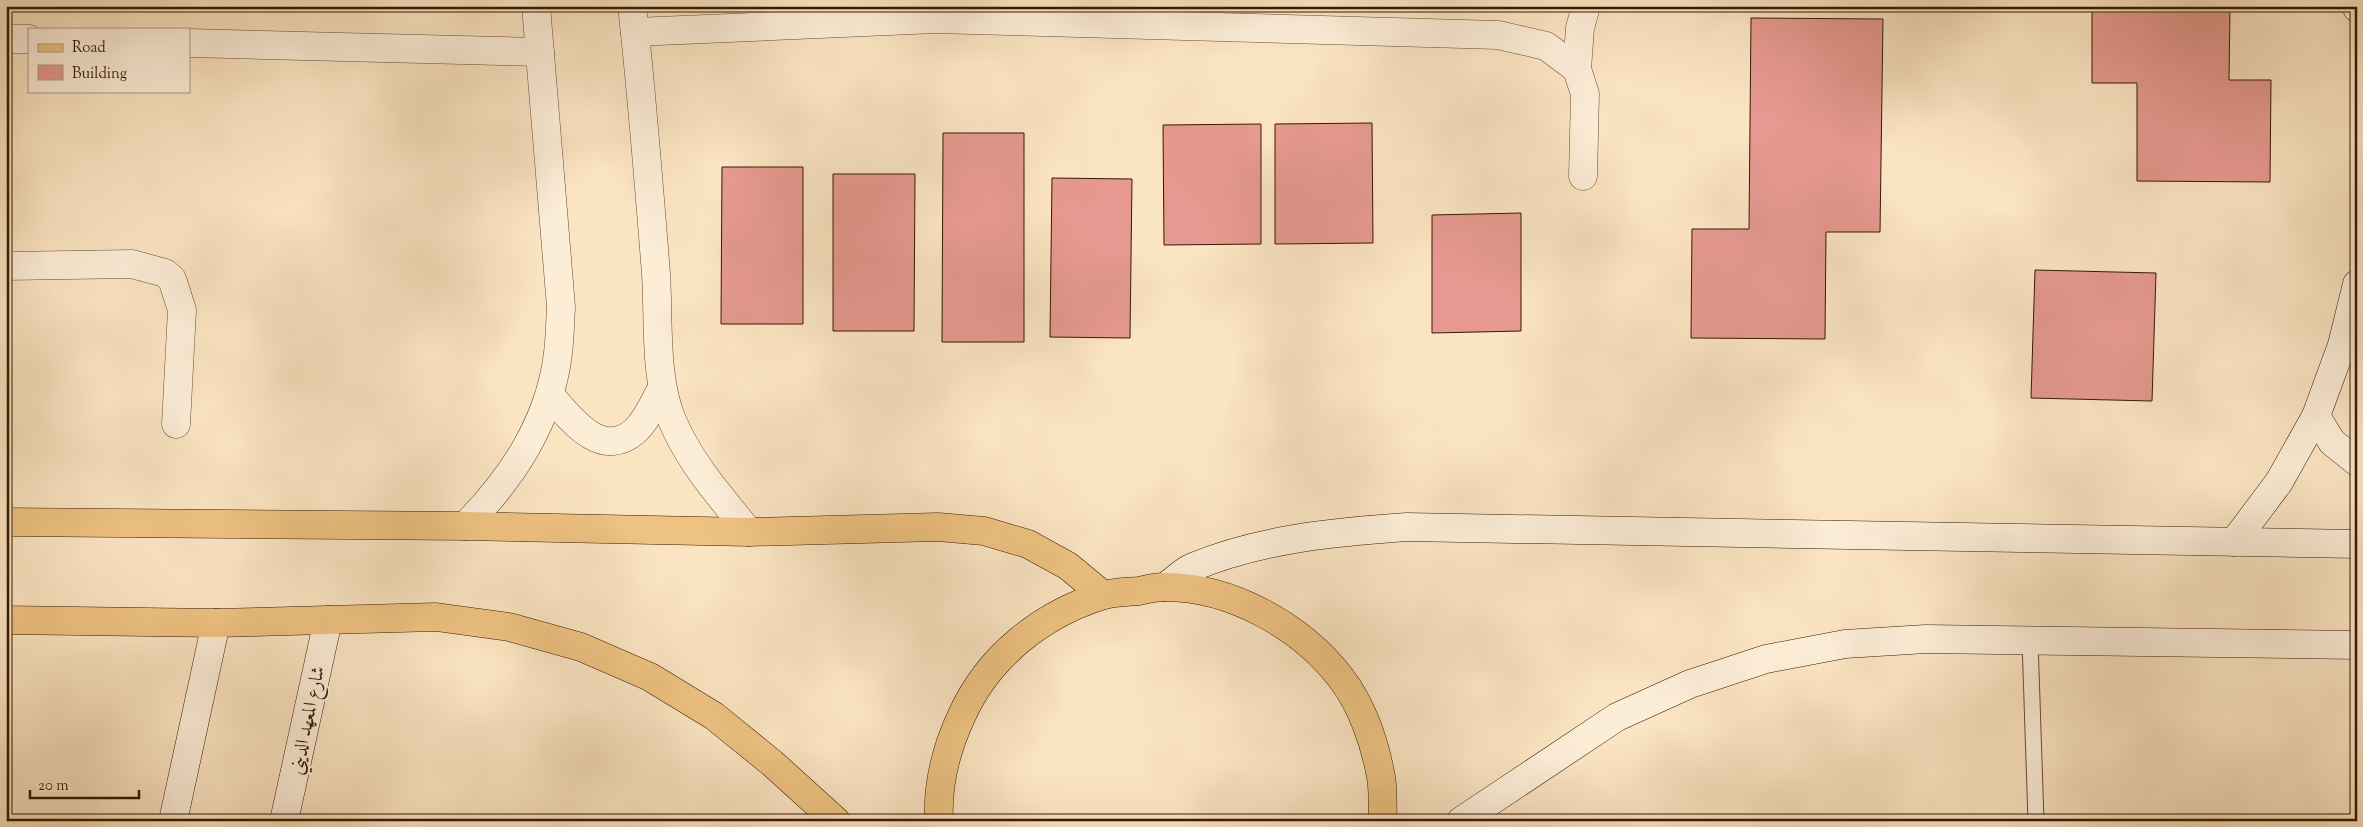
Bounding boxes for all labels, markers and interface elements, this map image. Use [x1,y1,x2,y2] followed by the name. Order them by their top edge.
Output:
[28,28,190,92] legend
[72,38,106,59] text: Road
[72,64,127,85] text: Building
[284,664,335,778] street label: شارع المعهد الديني
[30,767,139,799] scale bar
[38,776,69,797] text: 20 m

